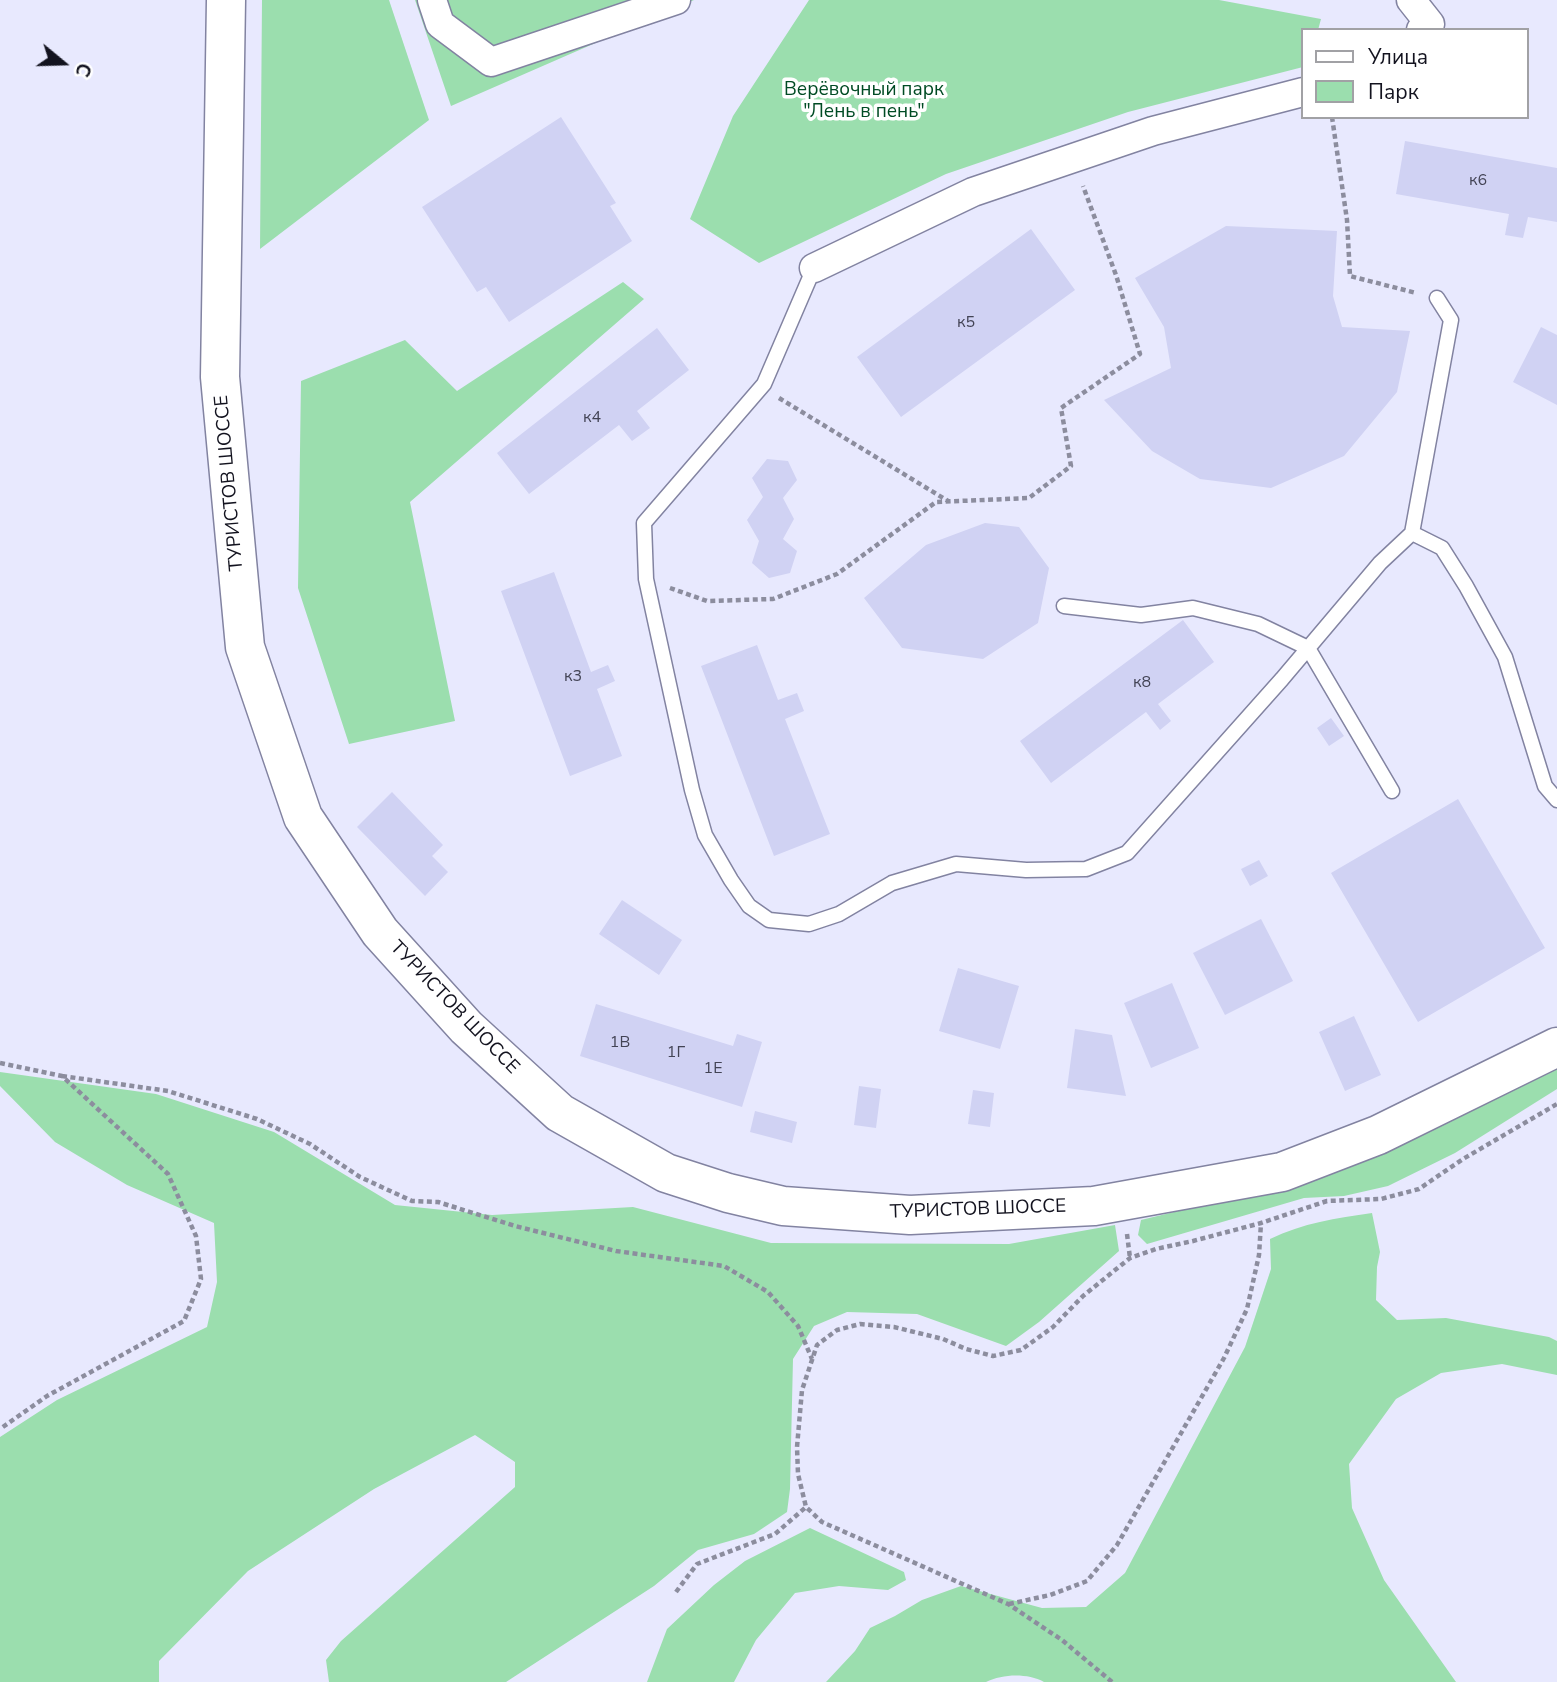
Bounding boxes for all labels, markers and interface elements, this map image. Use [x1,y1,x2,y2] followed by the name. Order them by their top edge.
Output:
[28,28,98,98] north arrow
[1302,28,1529,119] legend
[1368,43,1428,71] text: Улица
[68,60,97,80] text: С
[1368,78,1419,106] text: Парк
[784,79,944,123] park label: Верёвочный парк "Лень в пень"
[1469,171,1487,191] house number: к6
[957,313,975,333] house number: к5
[211,394,249,572] street label: ТУРИСТОВ ШОССЕ
[583,408,601,428] house number: к4
[564,667,582,687] house number: к3
[1133,673,1151,693] house number: к8
[385,937,523,1079] street label: ТУРИСТОВ ШОССЕ
[610,1033,630,1053] house number: 1В
[667,1043,685,1063] house number: 1Г
[704,1059,722,1079] house number: 1Е
[890,1196,1066,1224] street label: ТУРИСТОВ ШОССЕ

